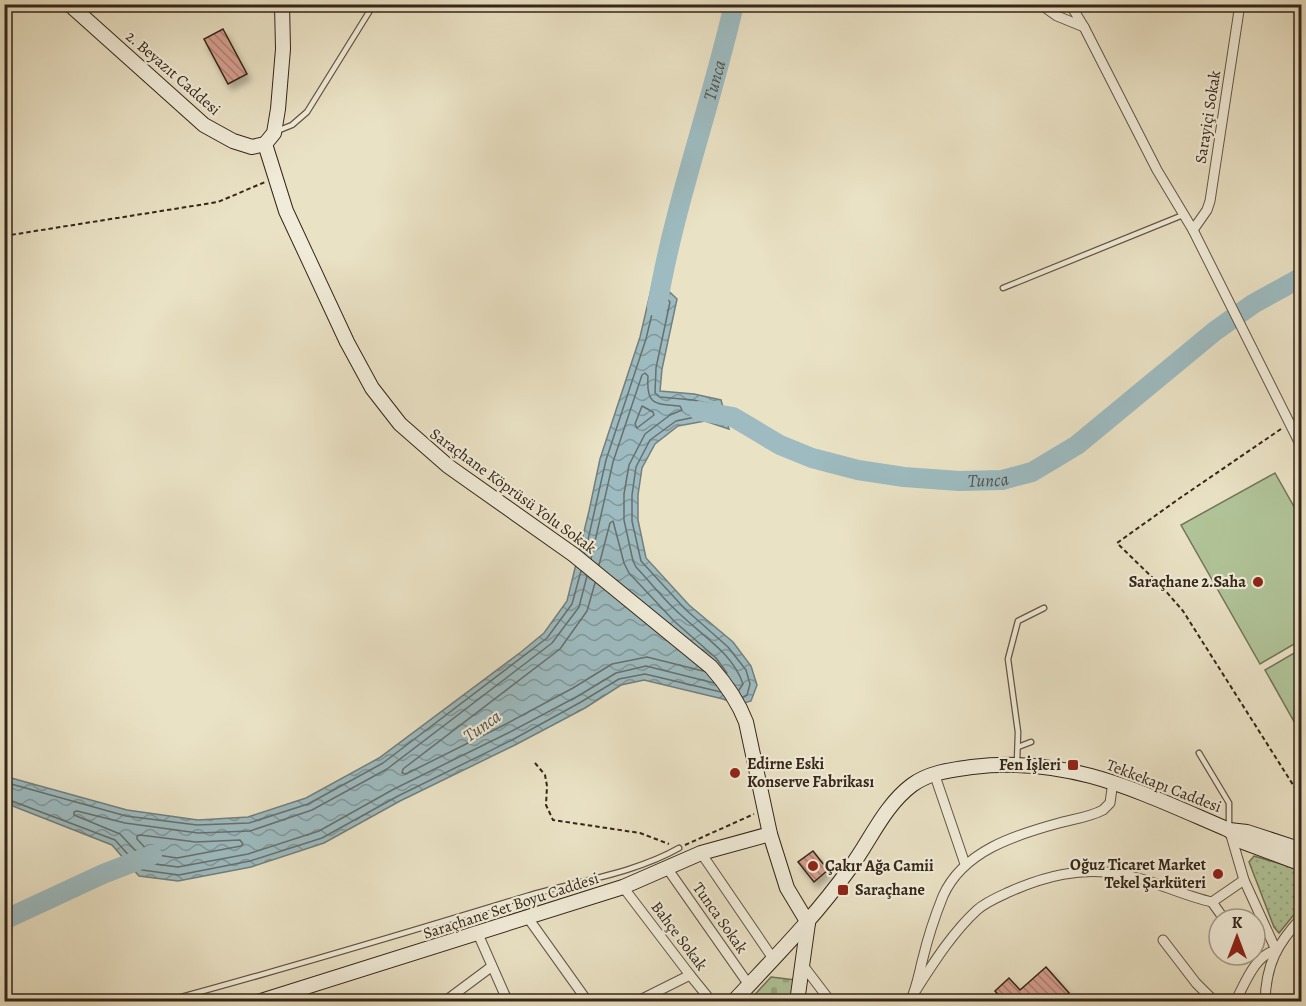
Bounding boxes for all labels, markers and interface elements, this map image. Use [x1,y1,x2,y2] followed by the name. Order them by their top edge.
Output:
[121,26,225,120] street label: 2. Beyazıt Caddesi
[698,57,732,103] water label: Tunca
[1190,69,1226,165] street label: Sarayiçi Sokak
[425,423,601,559] street label: Saraçhane Köprüsü Yolu Sokak
[967,467,1011,493] water label: Tunca
[1129,571,1246,593] place label: Saraçhane 2.Saha
[1251,575,1265,589] marker: Saraçhane 2.Saha
[458,704,506,748] water label: Tunca
[747,753,875,793] place label: Edirne Eski Konserve Fabrikası
[999,754,1061,776] place label: Fen İşleri
[1103,754,1225,818] street label: Tekkekapı Caddesi
[1066,758,1080,772] marker: Fen İşleri
[728,766,742,780] marker: Edirne Eski Konserve Fabrikası
[1070,854,1207,894] place label: Oğuz Ticaret Market Tekel Şarküteri
[825,855,934,877] place label: Çakır Ağa Camii
[806,859,820,873] marker: Çakır Ağa Camii
[420,867,602,945] street label: Saraçhane Set Boyu Caddesi
[1211,867,1225,881] marker: Oğuz Ticaret Market Tekel Şarküteri
[687,878,753,958] street label: Tunca Sokak
[855,879,925,901] place label: Saraçhane
[836,883,850,897] marker: Saraçhane
[646,897,712,975] street label: Bahçe Sokak
[1207,907,1267,967] north arrow
[1232,912,1243,934] text: K

